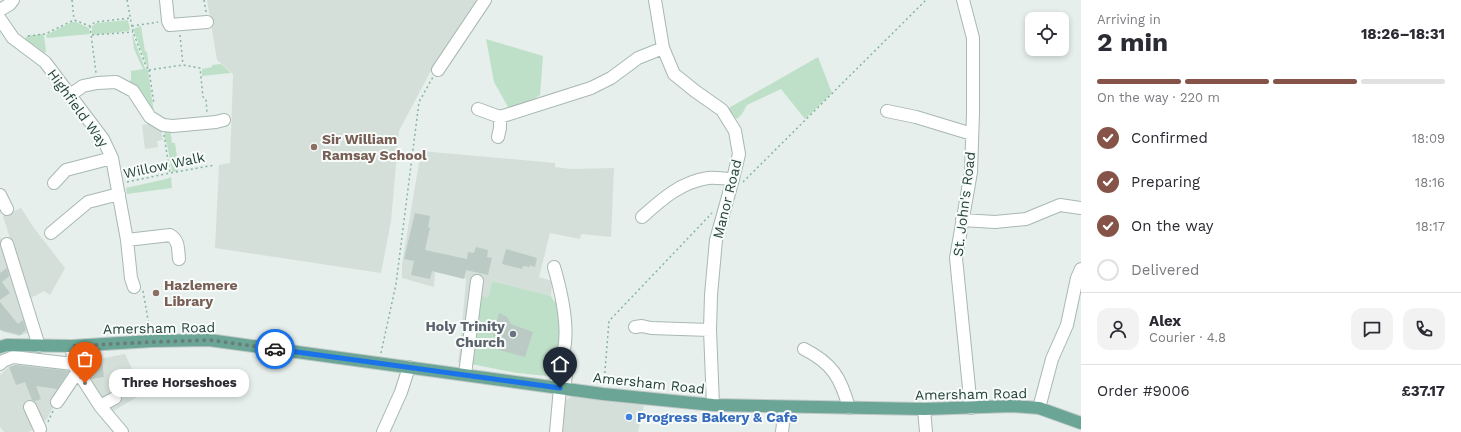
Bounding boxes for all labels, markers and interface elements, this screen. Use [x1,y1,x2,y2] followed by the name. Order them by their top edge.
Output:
[1025,12,1069,56] map controls
[1025,12,1069,56] button: locate
[1097,12,1161,27] text: Arriving in
[1361,25,1445,43] text: 18:26–18:31
[1097,27,1168,57] text: 2 min
[44,66,112,151] street label: Highfield Way
[1097,90,1220,105] text: On the way · 220 m
[1097,127,1119,149] icon: check
[1131,129,1208,147] text: Confirmed
[322,131,427,163] place label: Sir William Ramsay School
[1412,131,1445,146] text: 18:09
[309,142,319,152] marker: Sir William Ramsay School
[122,149,206,181] street label: Willow Walk
[950,151,978,257] street label: St. John's Road
[709,158,745,240] street label: Manor Road
[1097,171,1119,193] icon: check
[1131,173,1200,191] text: Preparing
[1415,175,1445,190] text: 18:16
[1097,215,1119,237] icon: check
[1131,217,1213,235] text: On the way
[1416,219,1445,234] text: 18:17
[1131,261,1199,279] text: Delivered
[164,277,238,309] place label: Hazlemere Library
[151,288,161,298] marker: Hazlemere Library
[1097,308,1139,350] button: person
[1351,308,1393,350] button: chat
[1403,308,1445,350] button: phone
[1149,312,1181,330] text: Alex
[425,318,505,350] place label: Holy Trinity Church
[103,319,215,337] street label: Amersham Road
[255,329,295,369] courier
[508,329,518,339] marker: Holy Trinity Church
[1149,330,1226,345] text: Courier · 4.8
[264,338,286,360] icon: car
[68,342,102,383] pin
[543,347,577,388] pin
[74,348,96,370] icon: bag
[549,353,571,375] icon: home
[109,369,249,397] callout: Three Horseshoes
[592,369,706,397] street label: Amersham Road
[121,375,237,390] text: Three Horseshoes
[1097,382,1190,400] text: Order #9006
[1401,382,1445,400] text: £37.17
[915,385,1027,403] street label: Amersham Road
[637,409,798,425] place label: Progress Bakery & Cafe
[624,412,634,422] marker: Progress Bakery & Cafe

